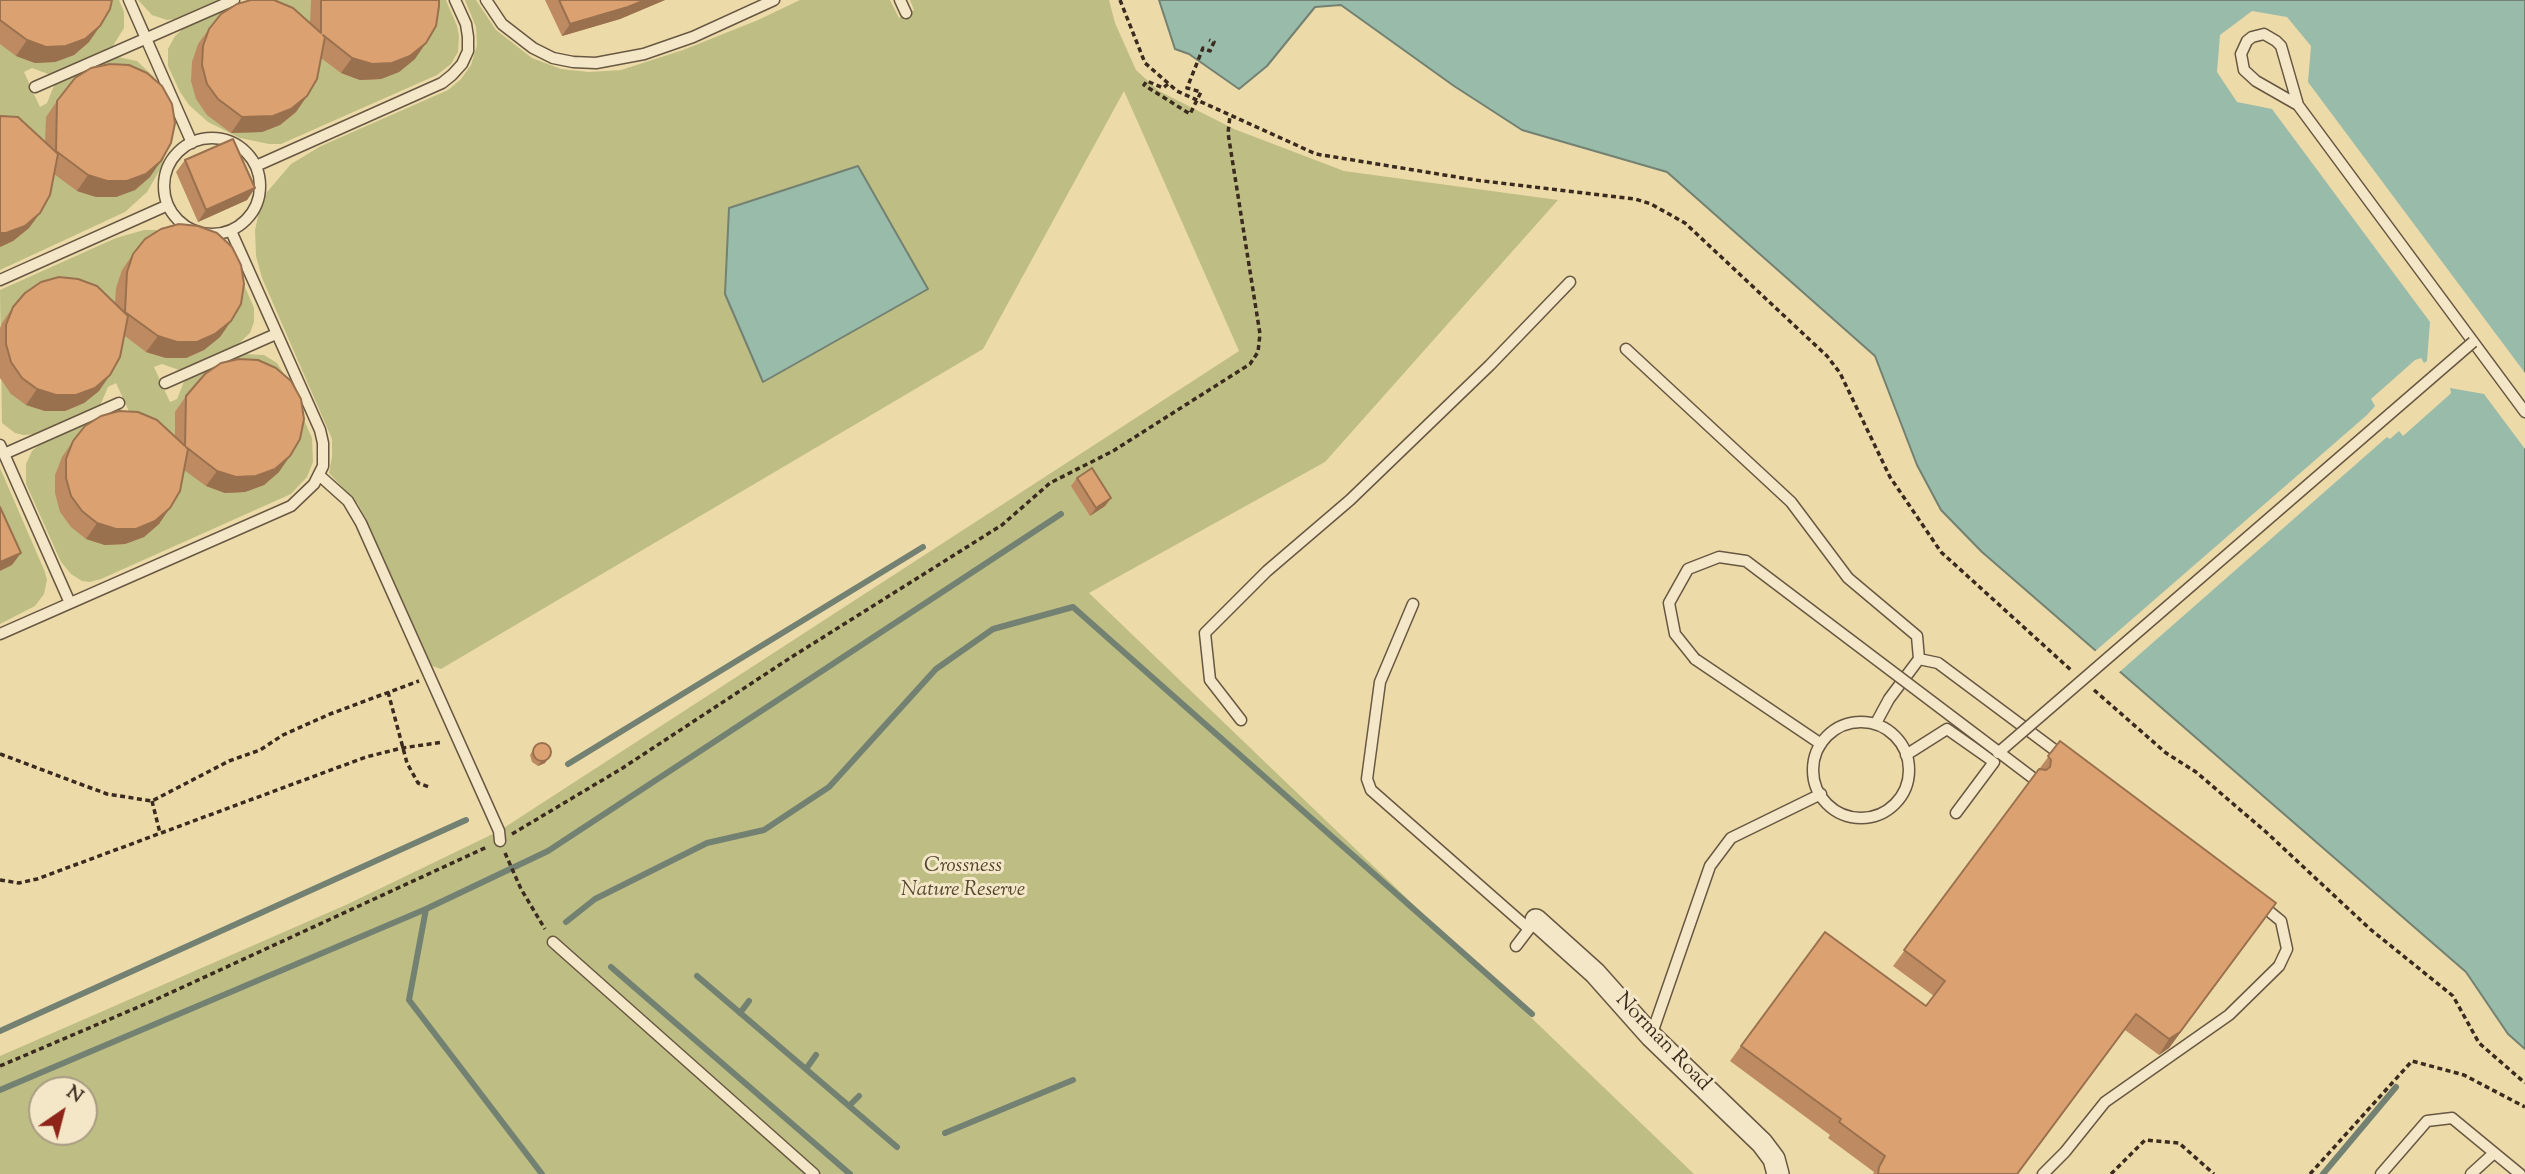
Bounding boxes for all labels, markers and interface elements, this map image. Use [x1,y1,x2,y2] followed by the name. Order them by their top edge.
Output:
[901,854,1025,904] park label: Crossness Nature Reserve
[1609,989,1715,1097] street label: Norman Road
[28,1076,98,1146] north arrow
[60,1080,88,1110] text: N

